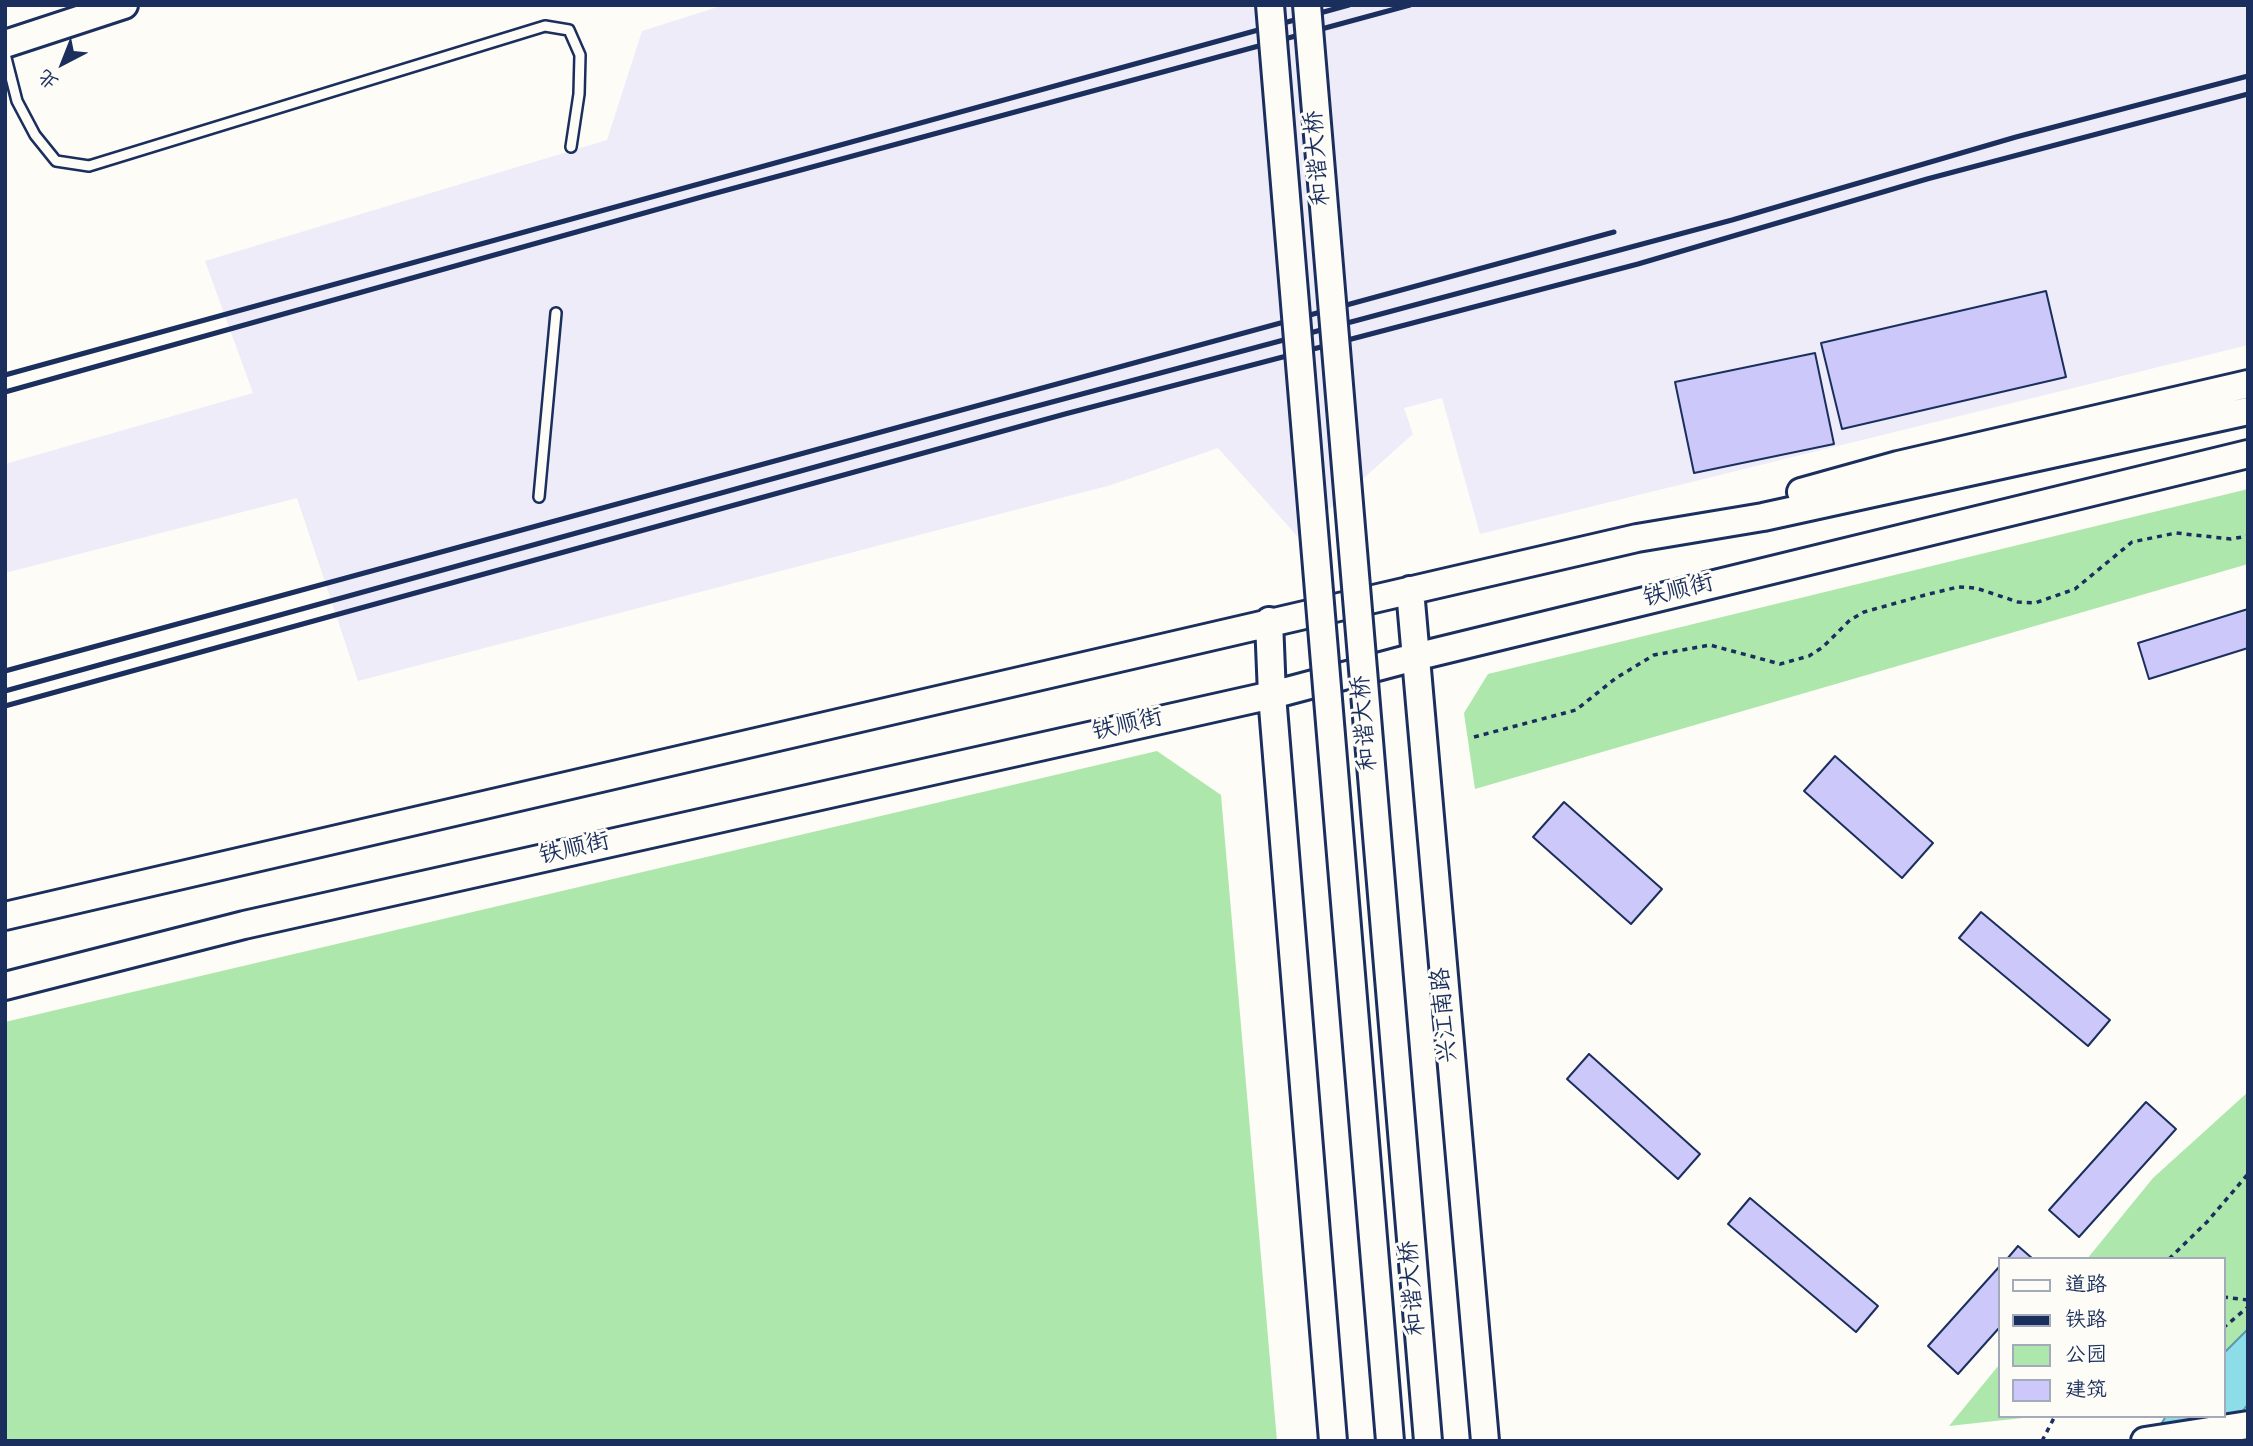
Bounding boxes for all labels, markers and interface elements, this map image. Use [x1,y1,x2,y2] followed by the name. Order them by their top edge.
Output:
[28,28,98,98] north arrow
[32,61,66,96] text: 北
[1301,109,1339,207] street label: 和谐大桥
[1641,570,1717,616] street label: 铁顺街
[1348,674,1386,772] street label: 和谐大桥
[1090,705,1166,749] street label: 铁顺街
[537,829,613,873] street label: 铁顺街
[1428,966,1466,1064] street label: 兴江南路
[1396,1239,1434,1337] street label: 和谐大桥
[1997,1257,2225,1418] legend
[2065,1269,2107,1302] text: 道路
[2065,1304,2107,1337] text: 铁路
[2065,1339,2107,1372] text: 公园
[2065,1374,2107,1407] text: 建筑

